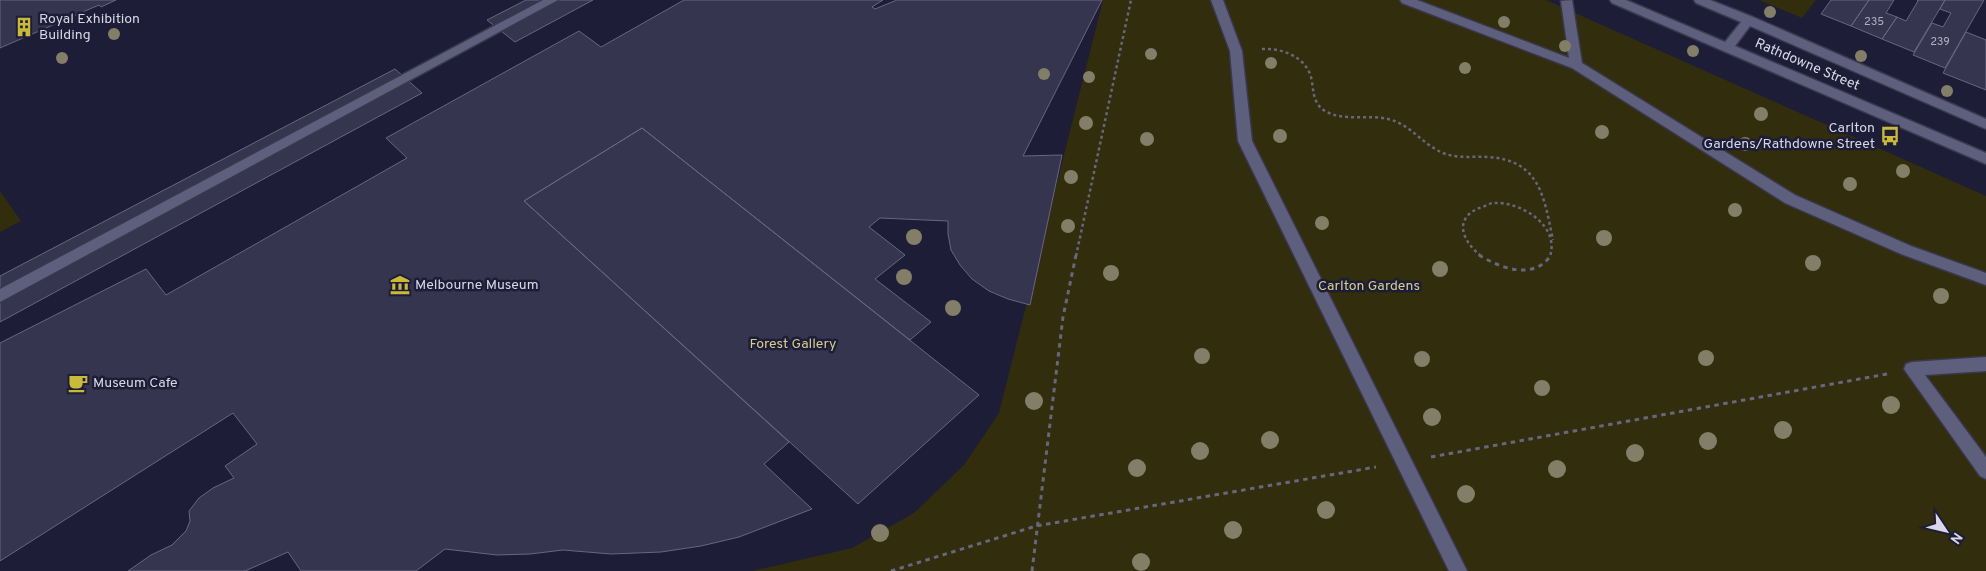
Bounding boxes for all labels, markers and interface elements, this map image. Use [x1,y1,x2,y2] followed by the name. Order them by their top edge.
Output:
[39,11,140,44] place label: Royal Exhibition Building
[1864,15,1884,29] house number: 235
[13,16,35,38] building icon: Royal Exhibition Building
[1752,35,1862,95] street label: Rathdowne Street
[1930,35,1950,49] house number: 239
[1704,120,1875,153] place label: Carlton Gardens/Rathdowne Street
[1879,125,1901,147] bus stop icon: Carlton Gardens/Rathdowne Street
[389,274,411,296] museum icon: Melbourne Museum
[415,277,539,294] place label: Melbourne Museum
[1318,278,1420,295] park label: Carlton Gardens
[750,336,836,353] park label: Forest Gallery
[67,372,89,394] cafe icon: Museum Cafe
[93,375,178,392] place label: Museum Cafe
[1921,506,1971,556] north arrow
[1946,529,1965,547] text: N

